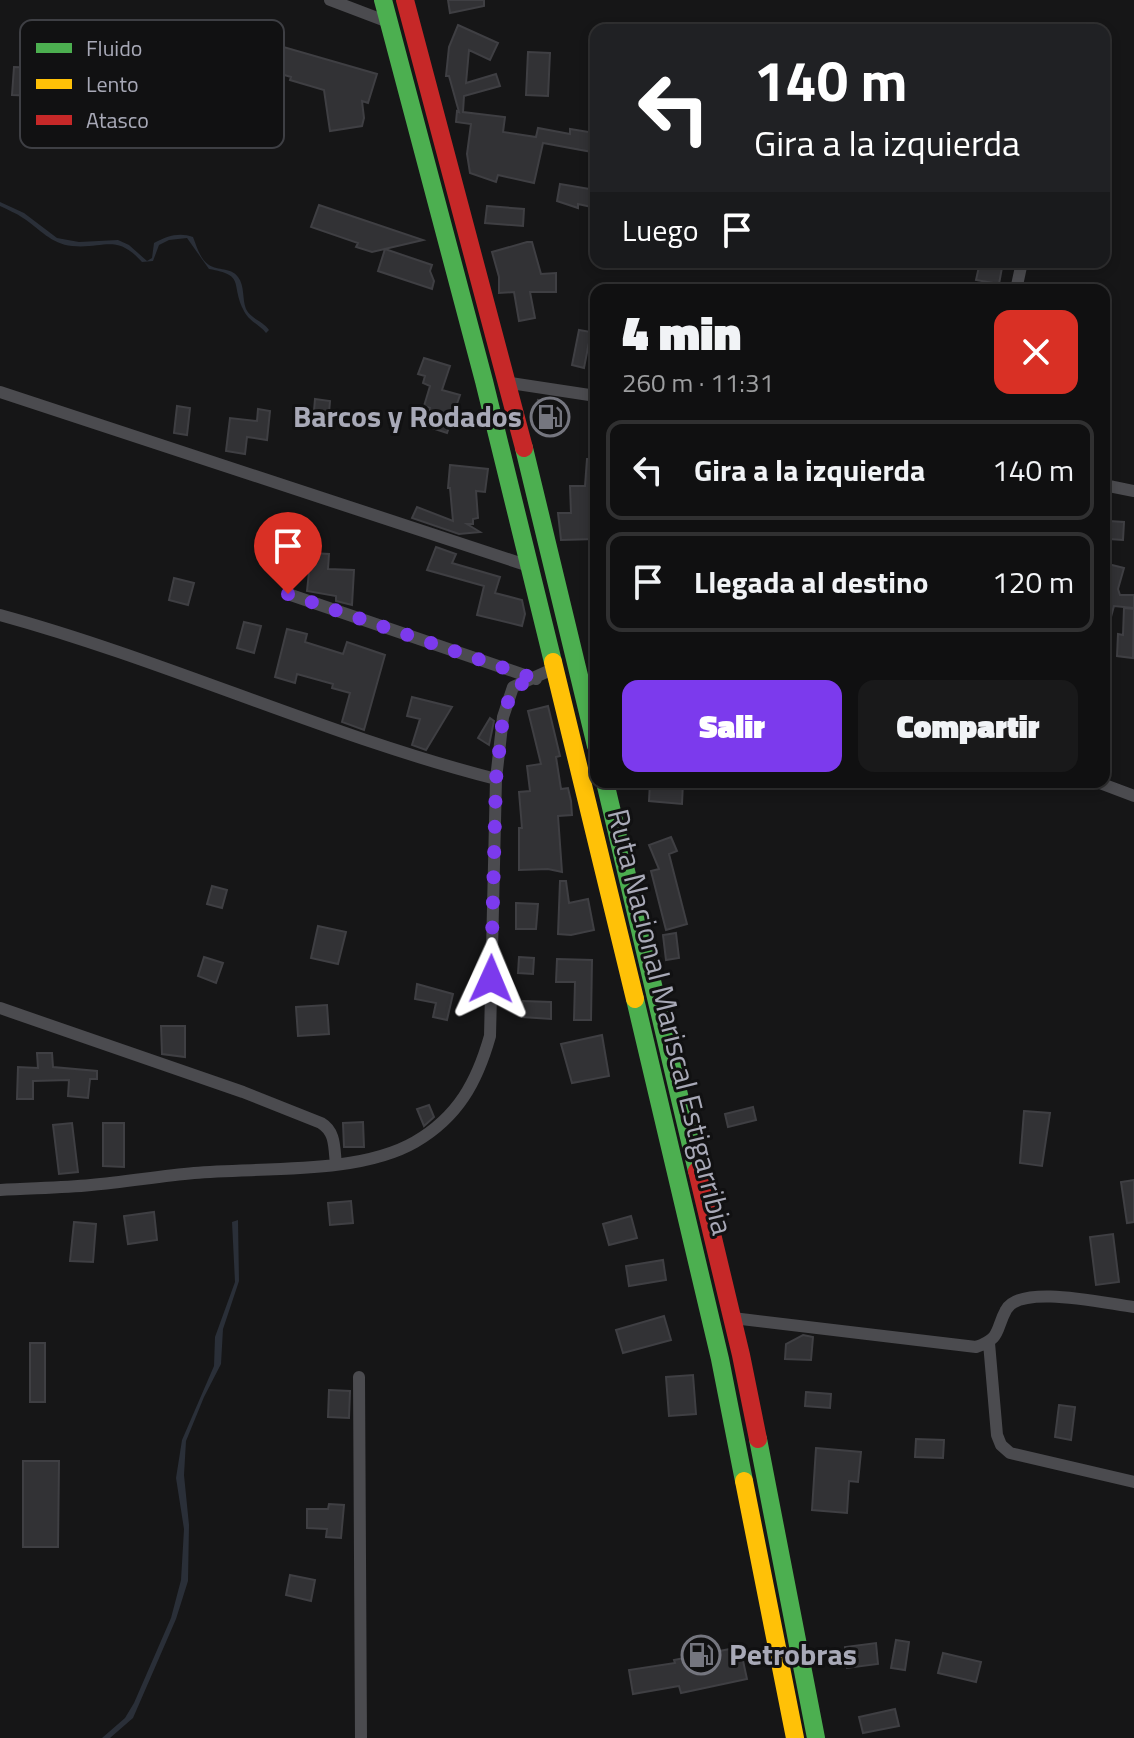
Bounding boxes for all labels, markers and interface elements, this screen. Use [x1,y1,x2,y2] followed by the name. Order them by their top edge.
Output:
[20,20,284,148] legend
[86,31,142,65] text: Fluido
[754,38,907,123] text: 140 m
[622,56,726,160] icon: left
[86,67,139,101] text: Lento
[86,103,149,137] text: Atasco
[754,115,1020,170] text: Gira a la izquierda
[622,207,699,253] text: Luego
[715,208,759,252] icon: arrive
[622,296,741,369] text: 4 min
[994,310,1078,394] button: close
[622,363,774,402] text: 260 m · 11:31
[293,393,522,439] place label: Barcos y Rodados
[529,396,571,438] fuel station icon: Barcos y Rodados
[694,447,925,493] text: Gira a la izquierda
[992,447,1074,493] text: 140 m
[626,448,670,492] icon: left
[254,512,322,594] pin
[266,524,310,568] icon: arrive
[694,559,928,605] text: Llegada al destino
[992,559,1074,605] text: 120 m
[626,560,670,604] icon: arrive
[622,680,842,772] button: Salir
[858,680,1078,772] button: Compartir
[596,804,746,1240] street label: Ruta Nacional Mariscal Estigarribia
[449,937,533,1021] position arrow
[729,1631,857,1677] place label: Petrobras
[680,1634,722,1676] fuel station icon: Petrobras

